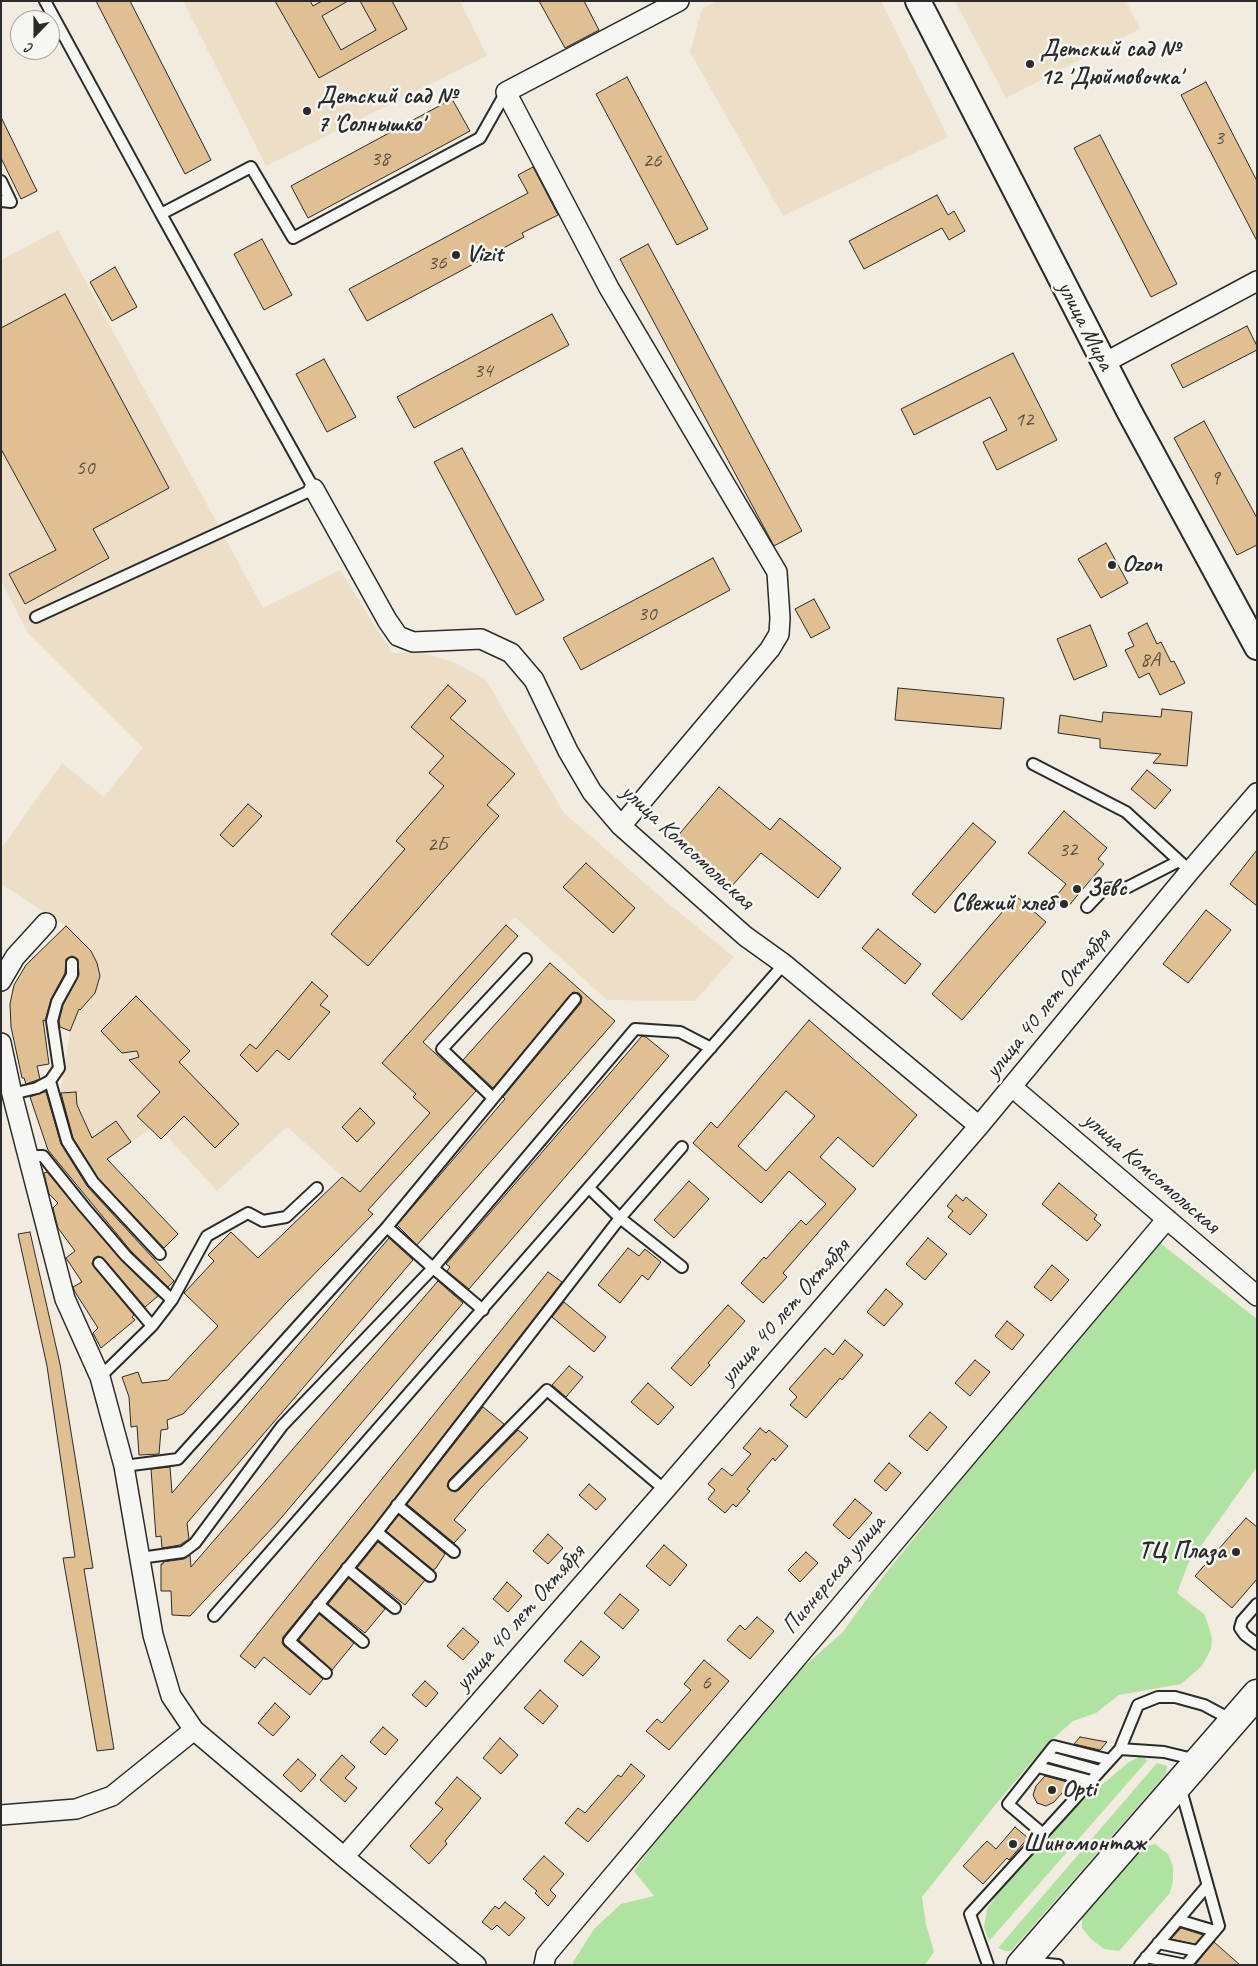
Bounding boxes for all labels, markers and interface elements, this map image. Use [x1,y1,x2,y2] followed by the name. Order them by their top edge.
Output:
[10,10,60,60] north arrow
[1040,36,1182,92] place label: Детский сад № 12 'Дюймовочка'
[23,39,36,58] text: С
[1024,58,1036,70] marker: Детский сад № 12 'Дюймовочка'
[317,83,456,139] place label: Детский сад № 7 'Солнышко'
[301,105,313,117] marker: Детский сад № 7 'Солнышко'
[1214,125,1224,151] house number: 3
[371,146,389,172] house number: 38
[643,148,661,174] house number: 26
[466,241,503,269] place label: Vizit
[450,249,462,261] marker: Vizit
[428,250,446,276] house number: 36
[1050,276,1120,376] street label: улица Мира
[474,358,492,384] house number: 34
[1015,407,1033,433] house number: 12
[76,455,94,481] house number: 50
[1210,465,1220,491] house number: 9
[1122,551,1162,579] place label: Ozon
[1106,559,1118,571] marker: Ozon
[638,601,656,627] house number: 30
[1140,647,1160,673] house number: 8А
[614,778,760,916] street label: улица Комсомольская
[427,832,447,858] house number: 2Б
[1059,837,1077,863] house number: 32
[1087,875,1126,903] place label: Зевс
[1071,883,1083,895] marker: Зевс
[952,890,1054,918] place label: Свежий хлеб
[1058,898,1070,910] marker: Свежий хлеб
[979,924,1117,1084] street label: улица 40 лет Октября
[1077,1106,1225,1240] street label: улица Комсомольская
[714,1233,856,1391] street label: улица 40 лет Октября
[776,1510,892,1640] street label: Пионерская улица
[1139,1538,1226,1566] place label: ТЦ Плаза
[449,1539,591,1697] street label: улица 40 лет Октября
[1230,1546,1242,1558] marker: ТЦ Плаза
[701,1670,711,1696] house number: 6
[1062,1776,1096,1804] place label: Opti
[1046,1784,1058,1796] marker: Opti
[1023,1830,1146,1858] place label: Шиномонтаж
[1007,1838,1019,1850] marker: Шиномонтаж

